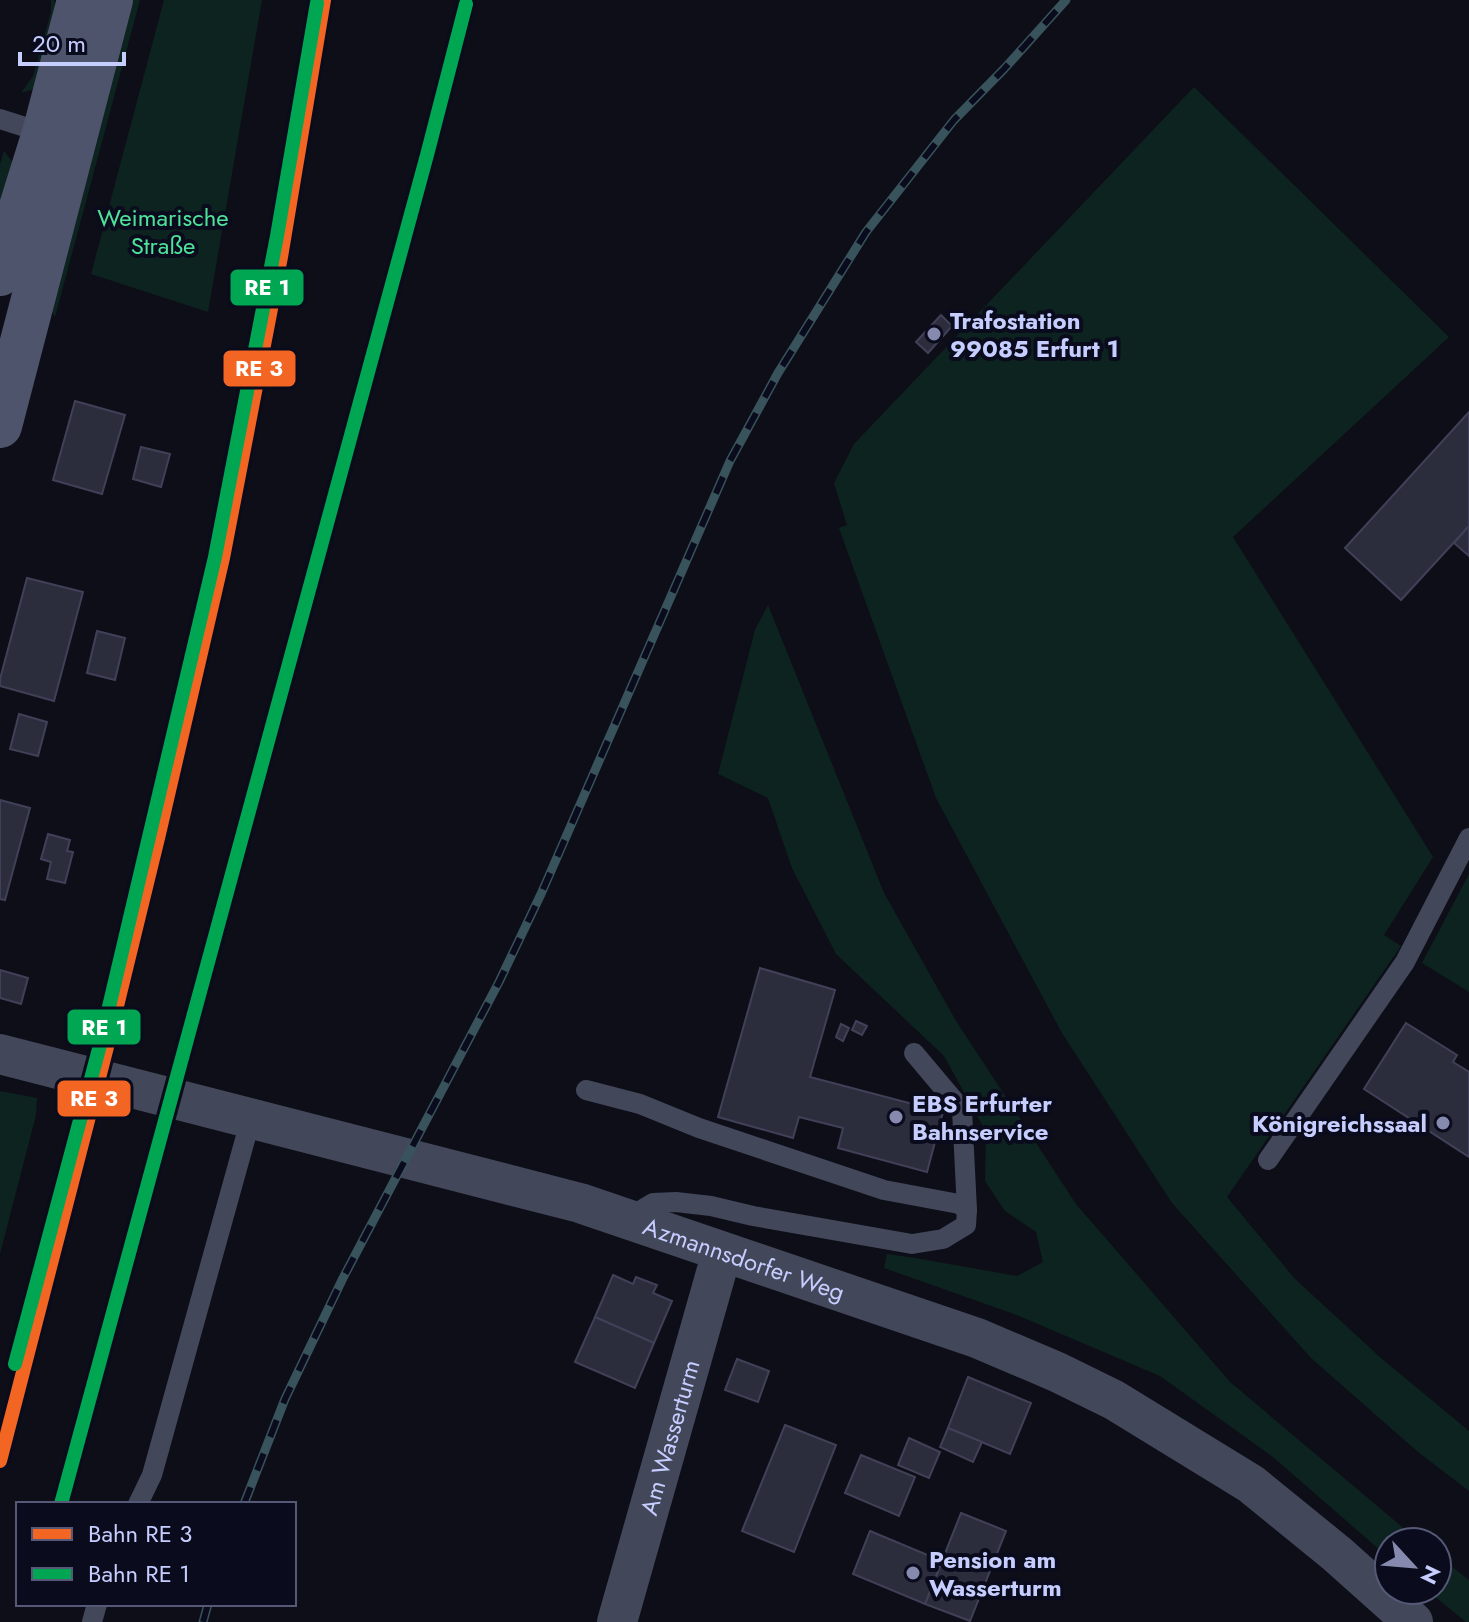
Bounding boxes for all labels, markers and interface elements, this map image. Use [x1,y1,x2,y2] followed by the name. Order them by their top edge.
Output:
[20,16,124,66] scale bar
[32,26,86,61] text: 20 m
[97,200,229,263] park label: Weimarische Straße
[229,268,305,307] line badge: RE 1
[244,271,290,303] text: RE 1
[950,303,1119,366] place label: Trafostation 99085 Erfurt 1
[925,325,943,343] marker: Trafostation 99085 Erfurt 1
[222,349,297,388] line badge: RE 3
[235,352,283,384] text: RE 3
[66,1008,142,1046] line badge: RE 1
[81,1011,127,1043] text: RE 1
[56,1079,132,1118] line badge: RE 3
[70,1082,118,1114] text: RE 3
[912,1086,1052,1149] place label: EBS Erfurter Bahnservice
[1252,1106,1427,1141] place label: Königreichssaal
[887,1108,905,1126] marker: EBS Erfurter Bahnservice
[1434,1114,1452,1132] marker: Königreichssaal
[638,1208,849,1309] street label: Azmannsdorfer Weg
[631,1356,708,1519] street label: Am Wasserturm
[16,1502,296,1606] legend
[88,1516,192,1551] text: Bahn RE 3
[1373,1526,1453,1606] north arrow
[929,1542,1062,1605] place label: Pension am Wasserturm
[88,1556,190,1591] text: Bahn RE 1
[1413,1560,1449,1590] text: N
[904,1564,922,1582] marker: Pension am Wasserturm

